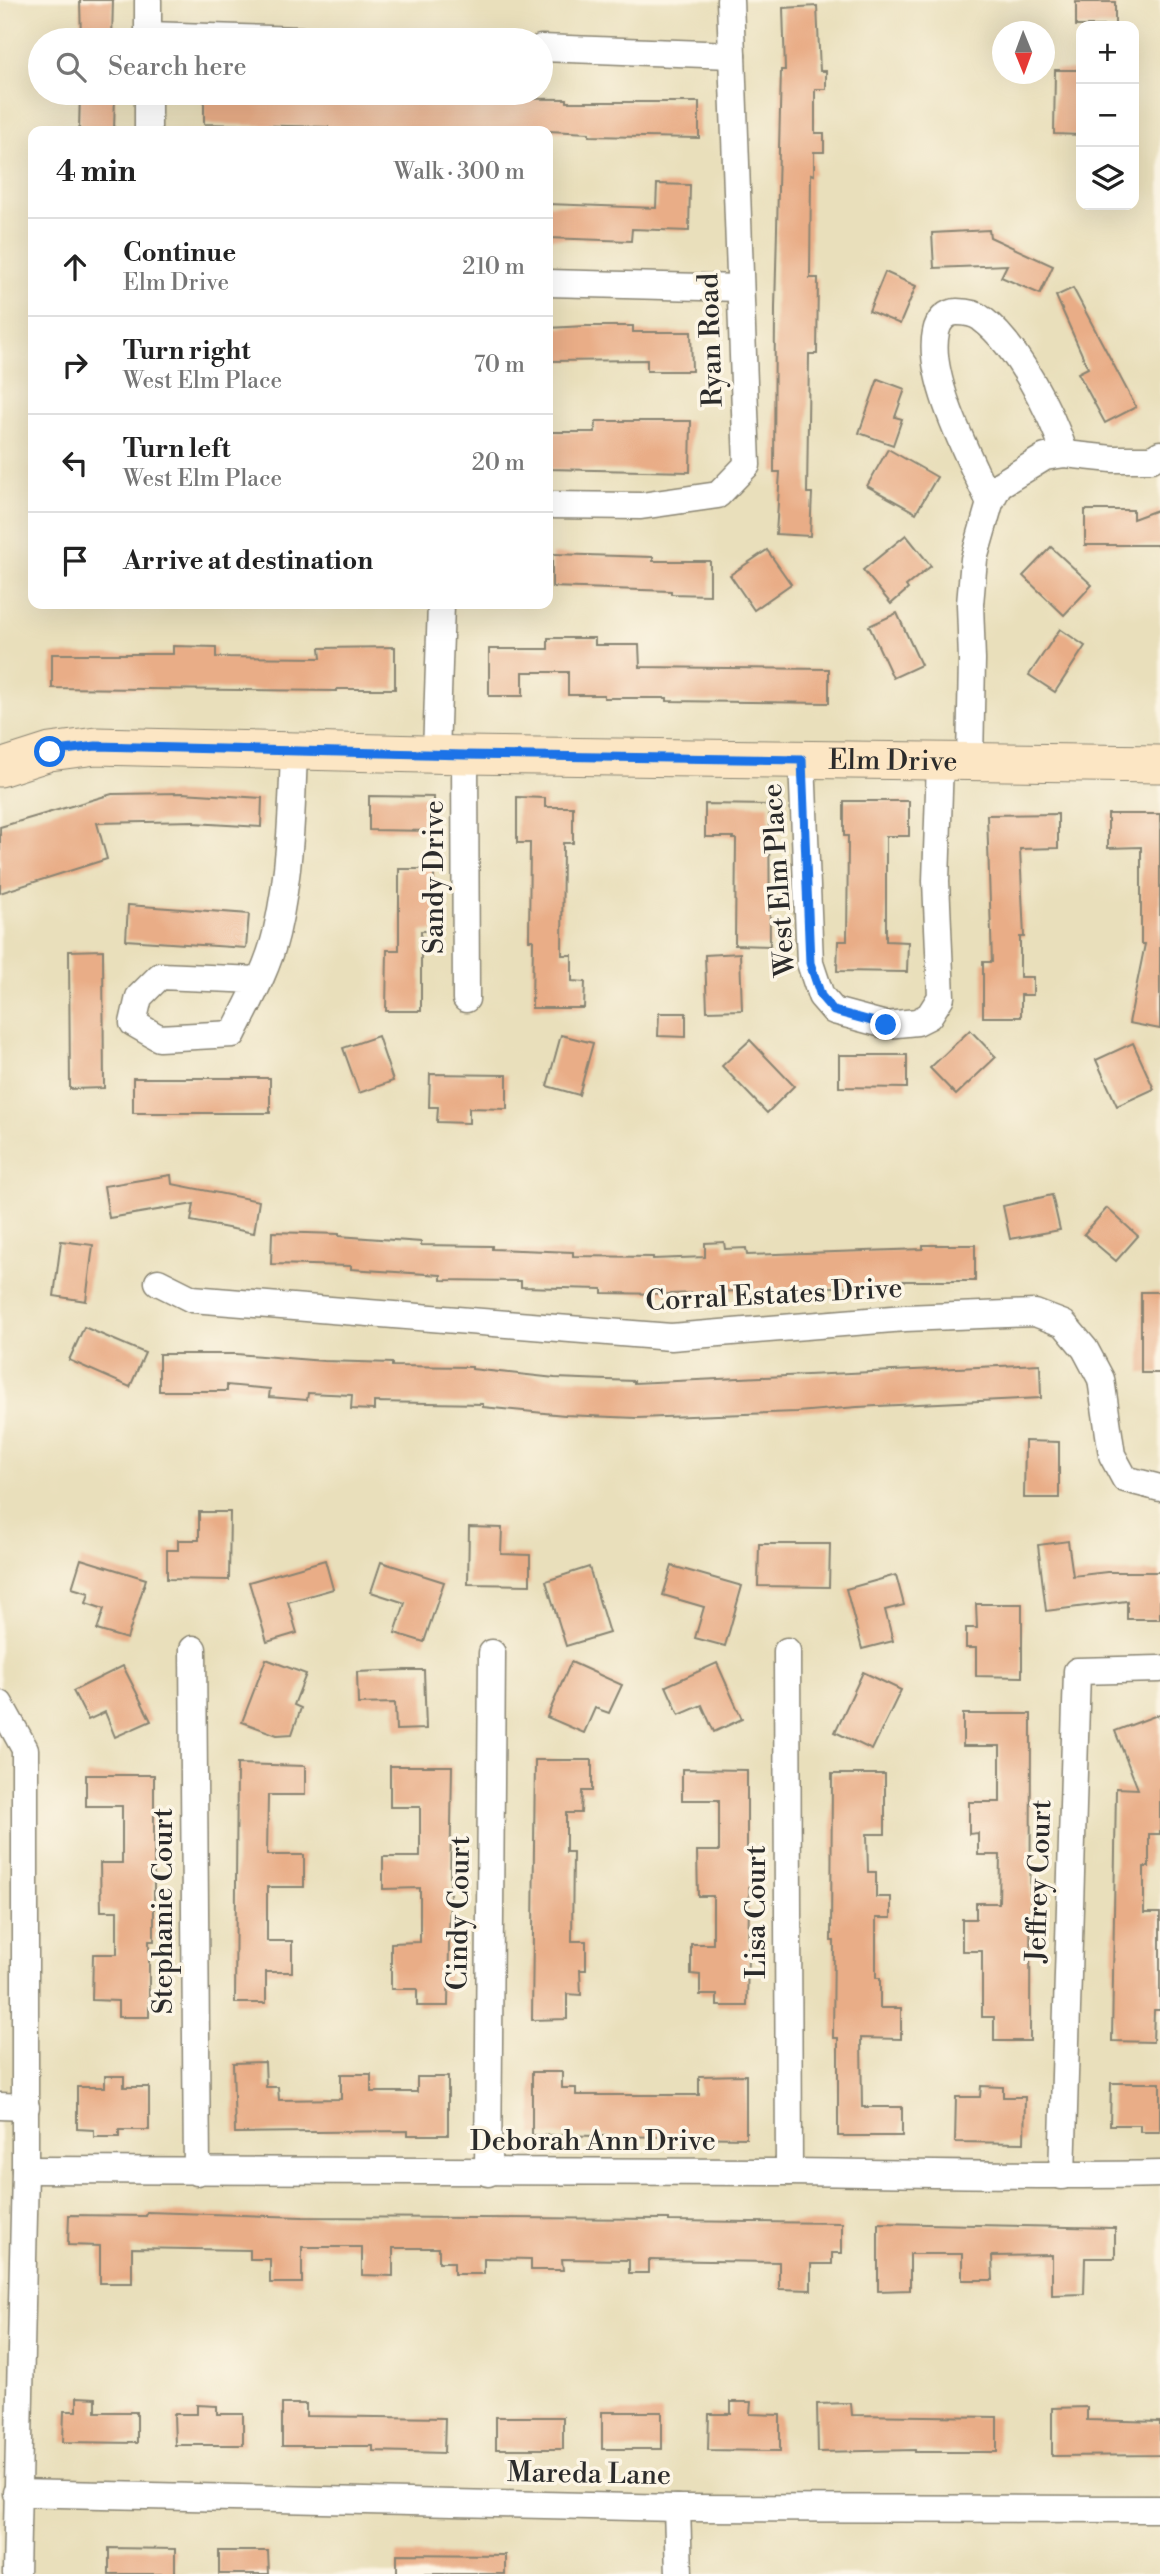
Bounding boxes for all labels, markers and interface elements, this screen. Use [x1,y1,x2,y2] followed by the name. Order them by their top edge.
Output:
[992,21,1055,84] north arrow
[1076,21,1139,210] map controls
[1076,21,1139,84] button: +
[28,28,553,105] search box
[52,48,90,86] icon: search
[108,51,247,83] text: Search here
[1076,84,1139,147] button: −
[1076,147,1139,210] button: layers
[56,153,136,191] text: 4 min
[394,158,525,186] text: Walk · 300 m
[123,237,236,269] text: Continue
[56,248,94,286] icon: ahead
[462,253,525,281] text: 210 m
[123,269,229,297] text: Elm Drive
[691,272,731,408] street label: Ryan Road
[123,335,251,367] text: Turn right
[56,346,94,384] icon: right
[474,351,525,379] text: 70 m
[123,367,282,395] text: West Elm Place
[123,433,231,465] text: Turn left
[56,444,94,482] icon: left
[472,449,525,477] text: 20 m
[123,465,282,493] text: West Elm Place
[56,542,94,580] icon: arrive
[123,545,373,577] text: Arrive at destination
[34,736,65,767] route start
[828,742,958,779] street label: Elm Drive
[755,782,803,979] street label: West Elm Place
[417,800,452,954] street label: Sandy Drive
[870,1009,901,1040] route end
[645,1271,903,1319] street label: Corral Estates Drive
[1019,1799,1059,1964] street label: Jeffrey Court
[146,1808,181,2014] street label: Stephanie Court
[440,1835,478,1991] street label: Cindy Court
[739,1845,774,1979] street label: Lisa Court
[470,2124,716,2159] street label: Deborah Ann Drive
[507,2455,671,2493] street label: Mareda Lane

